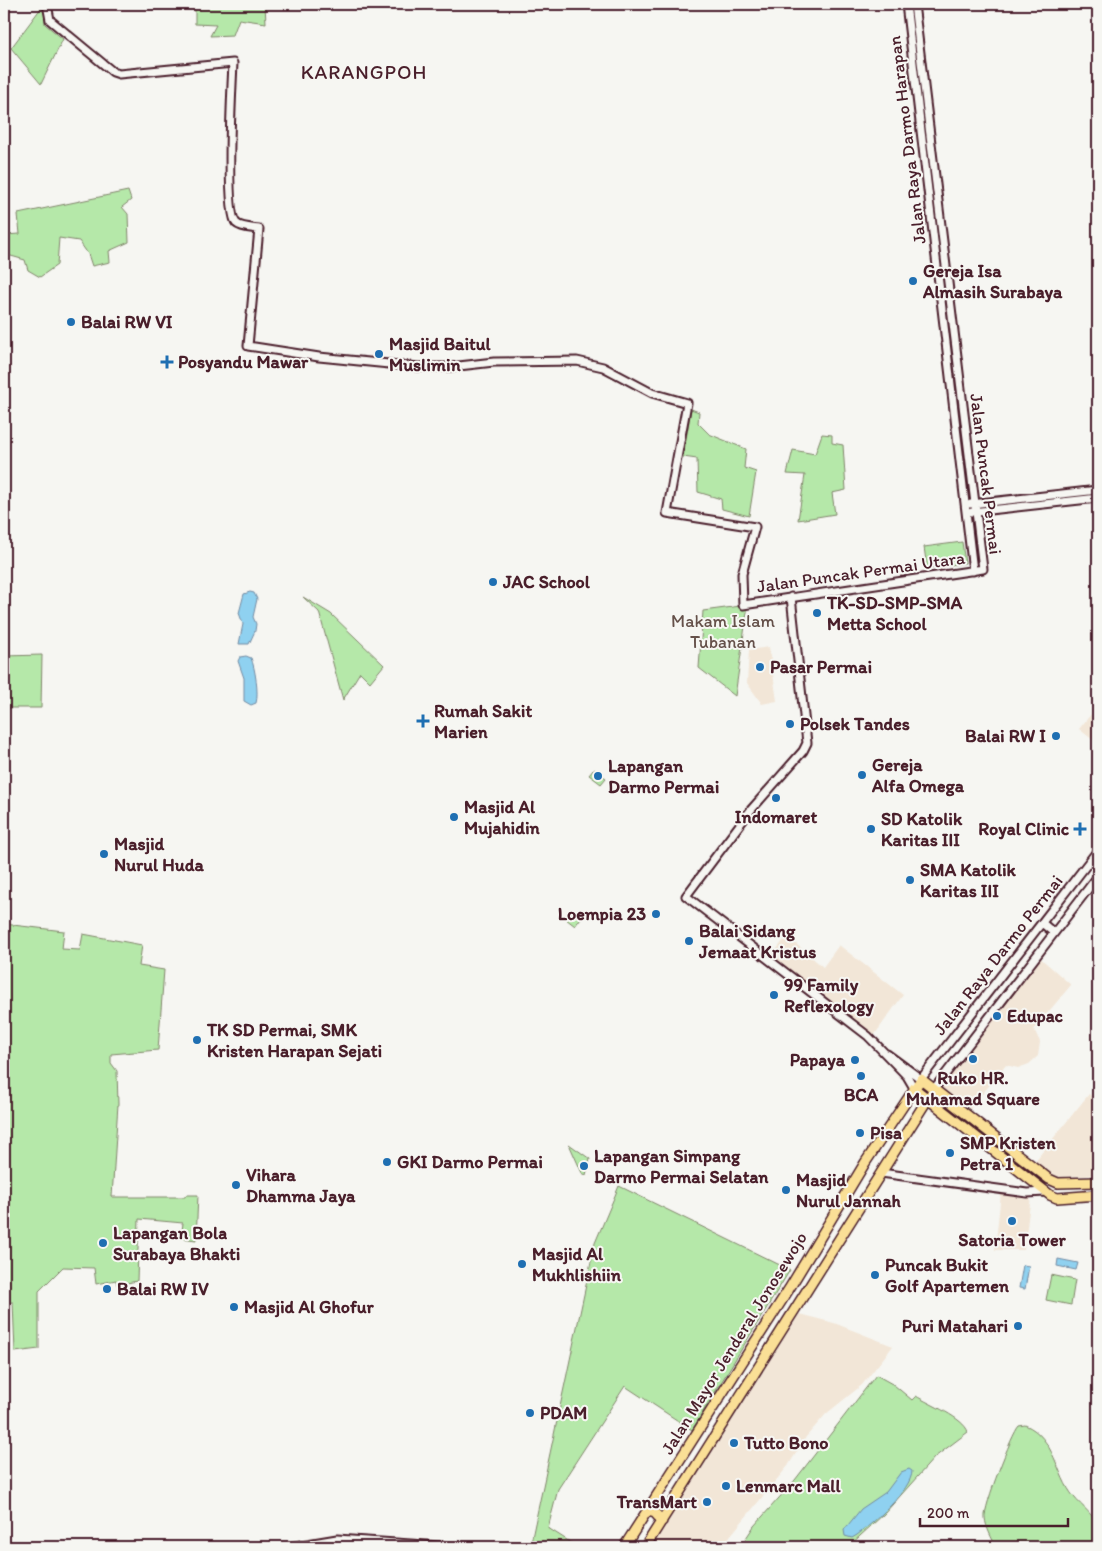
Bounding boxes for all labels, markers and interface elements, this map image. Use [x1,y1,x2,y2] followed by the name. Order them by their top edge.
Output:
[883,34,931,245] street label: Jalan Raya Darmo Harapan
[301,60,427,84] district label: KARANGPOH
[922,260,1063,303] place label: Gereja Isa Almasih Surabaya
[907,275,919,287] marker: Gereja Isa Almasih Surabaya
[81,311,173,333] place label: Balai RW VI
[65,316,77,328] marker: Balai RW VI
[389,333,492,376] place label: Masjid Baitul Muslimin
[373,348,385,360] marker: Masjid Baitul Muslimin
[178,351,309,373] place label: Posyandu Mawar
[160,355,174,369] marker: Posyandu Mawar
[965,392,1007,556] street label: Jalan Puncak Permai
[755,546,967,598] street label: Jalan Puncak Permai Utara
[502,571,591,593] place label: JAC School
[487,576,499,588] marker: JAC School
[826,592,963,635] place label: TK-SD-SMP-SMA Metta School
[811,607,823,619] marker: TK-SD-SMP-SMA Metta School
[671,610,775,653] park label: Makam Islam Tubanan
[770,656,872,678] place label: Pasar Permai
[754,661,766,673] marker: Pasar Permai
[434,700,532,743] place label: Rumah Sakit Marien
[800,713,910,735] place label: Polsek Tandes
[416,714,430,728] marker: Rumah Sakit Marien
[784,718,796,730] marker: Polsek Tandes
[965,725,1046,747] place label: Balai RW I
[1050,730,1062,742] marker: Balai RW I
[871,754,965,797] place label: Gereja Alfa Omega
[608,755,719,798] place label: Lapangan Darmo Permai
[856,769,868,781] marker: Gereja Alfa Omega
[592,770,604,782] marker: Lapangan Darmo Permai
[770,792,782,804] marker: Indomaret
[464,796,541,839] place label: Masjid Al Mujahidin
[735,806,817,828] place label: Indomaret
[881,808,963,851] place label: SD Katolik Karitas III
[448,811,460,823] marker: Masjid Al Mujahidin
[978,818,1070,840] place label: Royal Clinic
[1073,822,1087,836] marker: Royal Clinic
[865,823,877,835] marker: SD Katolik Karitas III
[114,833,204,876] place label: Masjid Nurul Huda
[98,848,110,860] marker: Masjid Nurul Huda
[920,859,1017,902] place label: SMA Katolik Karitas III
[929,870,1067,1040] street label: Jalan Raya Darmo Permai
[904,874,916,886] marker: SMA Katolik Karitas III
[558,903,646,925] place label: Loempia 23
[650,908,662,920] marker: Loempia 23
[698,920,816,963] place label: Balai Sidang Jemaat Kristus
[683,935,695,947] marker: Balai Sidang Jemaat Kristus
[784,974,874,1017] place label: 99 Family Reflexology
[768,989,780,1001] marker: 99 Family Reflexology
[1007,1005,1064,1027] place label: Edupac
[991,1010,1003,1022] marker: Edupac
[206,1019,382,1062] place label: TK SD Permai, SMK Kristen Harapan Sejati
[191,1034,203,1046] marker: TK SD Permai, SMK Kristen Harapan Sejati
[790,1049,846,1071] place label: Papaya
[967,1053,979,1065] marker: Ruko HR. Muhamad Square
[849,1054,861,1066] marker: Papaya
[906,1067,1040,1110] place label: Ruko HR. Muhamad Square
[855,1070,867,1082] marker: BCA
[844,1084,879,1106] place label: BCA
[870,1122,902,1144] place label: Pisa
[854,1127,866,1139] marker: Pisa
[960,1132,1057,1175] place label: SMP Kristen Petra 1
[594,1145,769,1188] place label: Lapangan Simpang Darmo Permai Selatan
[944,1147,956,1159] marker: SMP Kristen Petra 1
[397,1151,543,1173] place label: GKI Darmo Permai
[381,1156,393,1168] marker: GKI Darmo Permai
[578,1160,590,1172] marker: Lapangan Simpang Darmo Permai Selatan
[246,1164,356,1207] place label: Vihara Dhamma Jaya
[796,1169,902,1212] place label: Masjid Nurul Jannah
[230,1179,242,1191] marker: Vihara Dhamma Jaya
[780,1184,792,1196] marker: Masjid Nurul Jannah
[1006,1215,1018,1227] marker: Satoria Tower
[113,1222,240,1265] place label: Lapangan Bola Surabaya Bhakti
[656,1228,812,1458] street label: Jalan Mayor Jenderal Jonosewojo
[958,1229,1067,1251] place label: Satoria Tower
[97,1237,109,1249] marker: Lapangan Bola Surabaya Bhakti
[532,1243,622,1286] place label: Masjid Al Mukhlishiin
[885,1254,1010,1297] place label: Puncak Bukit Golf Apartemen
[516,1258,528,1270] marker: Masjid Al Mukhlishiin
[869,1269,881,1281] marker: Puncak Bukit Golf Apartemen
[117,1278,209,1300] place label: Balai RW IV
[101,1283,113,1295] marker: Balai RW IV
[244,1296,375,1318] place label: Masjid Al Ghofur
[228,1301,240,1313] marker: Masjid Al Ghofur
[902,1315,1008,1337] place label: Puri Matahari
[1012,1320,1024,1332] marker: Puri Matahari
[540,1402,587,1424] place label: PDAM
[524,1407,536,1419] marker: PDAM
[743,1432,829,1454] place label: Tutto Bono
[728,1437,740,1449] marker: Tutto Bono
[736,1475,841,1497] place label: Lenmarc Mall
[720,1480,732,1492] marker: Lenmarc Mall
[616,1491,697,1513] place label: TransMart
[701,1496,713,1508] marker: TransMart
[920,1496,1067,1528] scale bar
[927,1504,970,1522] text: 200 m

